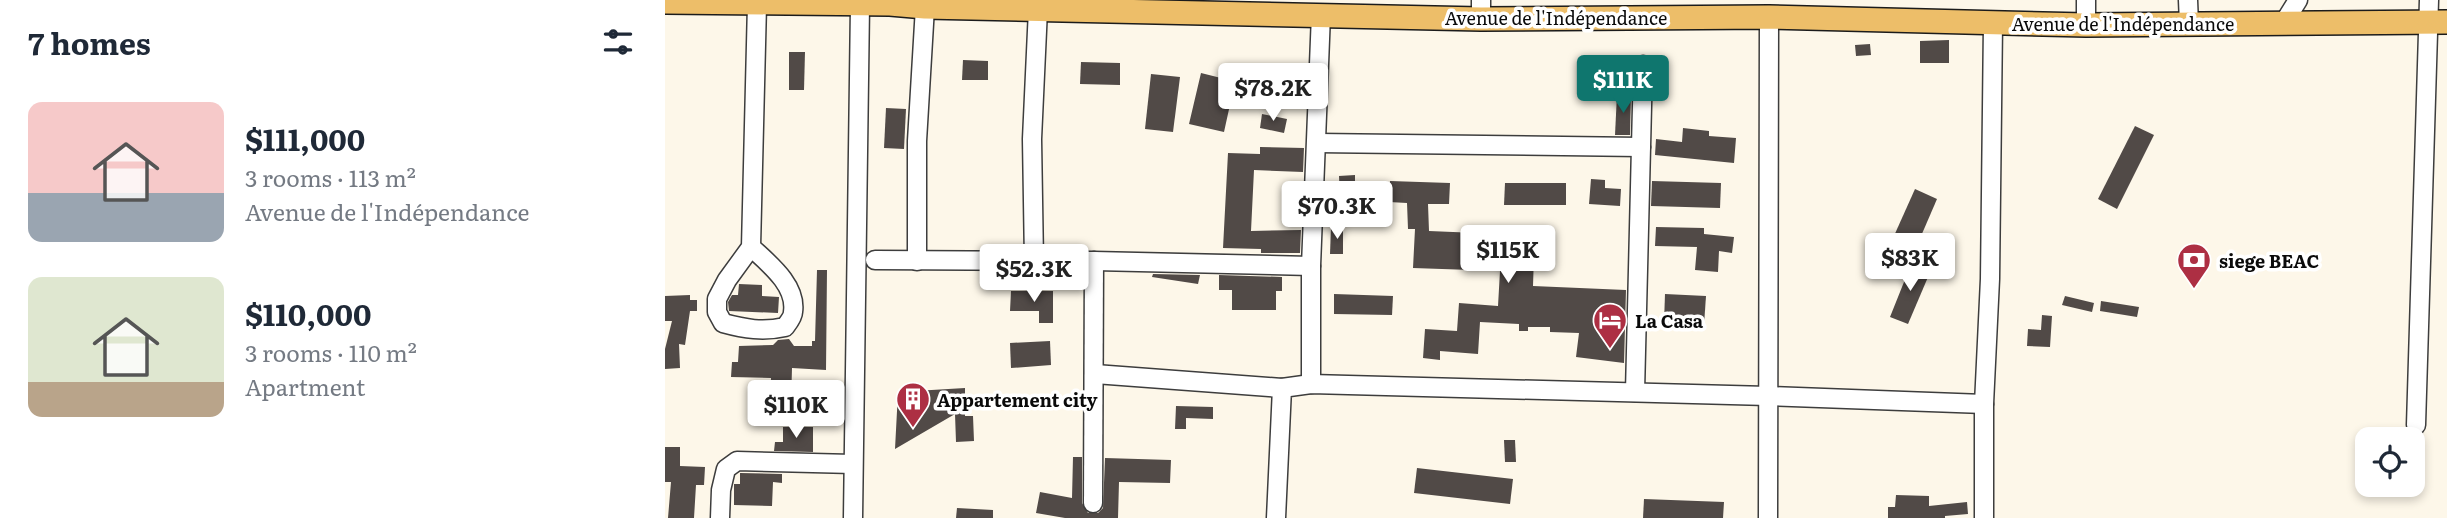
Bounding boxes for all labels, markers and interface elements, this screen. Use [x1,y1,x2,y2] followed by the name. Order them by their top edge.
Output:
[1445,4,1667,31] street label: Avenue de l'Indépendance
[2012,10,2234,37] street label: Avenue de l'Indépendance
[28,20,151,64] text: 7 homes
[599,23,637,61] icon: filters
[1574,55,1672,115] pin: $111K
[1593,61,1653,95] text: $111K
[1216,64,1330,123] pin: $78.2K
[1234,69,1312,103] text: $78.2K
[245,116,365,160] text: $111,000
[84,130,168,214] icon: home
[245,160,416,194] text: 3 rooms · 113 m²
[1280,182,1394,241] pin: $70.3K
[1298,187,1376,221] text: $70.3K
[245,194,530,228] text: Avenue de l'Indépendance
[1459,226,1557,285] pin: $115K
[1476,231,1540,265] text: $115K
[1869,233,1951,293] pin: $83K
[1881,239,1939,273] text: $83K
[2175,241,2213,290] bank icon: siege BEAC
[977,244,1091,304] pin: $52.3K
[2219,247,2319,274] place label: siege BEAC
[996,250,1072,284] text: $52.3K
[245,291,371,335] text: $110,000
[1591,301,1629,350] hotel icon: La Casa
[84,305,168,389] icon: home
[1635,307,1704,334] place label: La Casa
[245,335,417,369] text: 3 rooms · 110 m²
[245,369,365,403] text: Apartment
[747,380,845,440] pin: $110K
[894,380,932,429] building icon: Appartement city
[764,386,828,420] text: $110K
[937,386,1098,413] place label: Appartement city
[2355,427,2425,497] map controls
[2355,427,2425,497] button: locate

